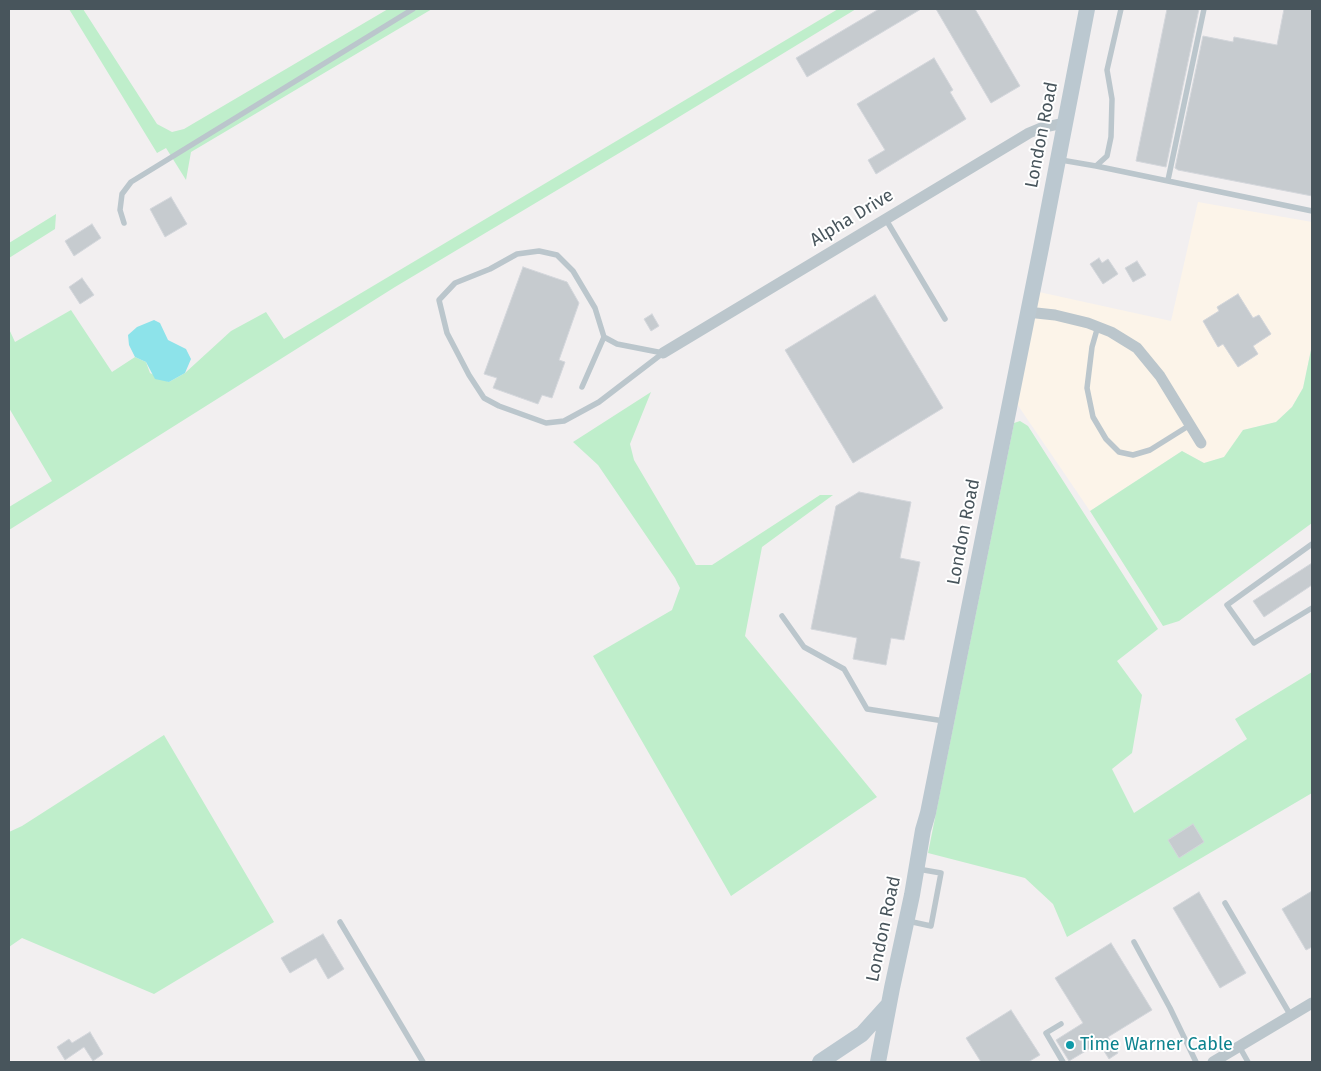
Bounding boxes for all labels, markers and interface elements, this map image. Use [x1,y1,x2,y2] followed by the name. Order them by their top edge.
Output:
[1021,80,1063,190] street label: London Road
[806,185,898,251] street label: Alpha Drive
[943,477,985,587] street label: London Road
[862,874,906,984] street label: London Road
[1080,1034,1233,1056] place label: Time Warner Cable
[1064,1039,1076,1051] marker: Time Warner Cable

